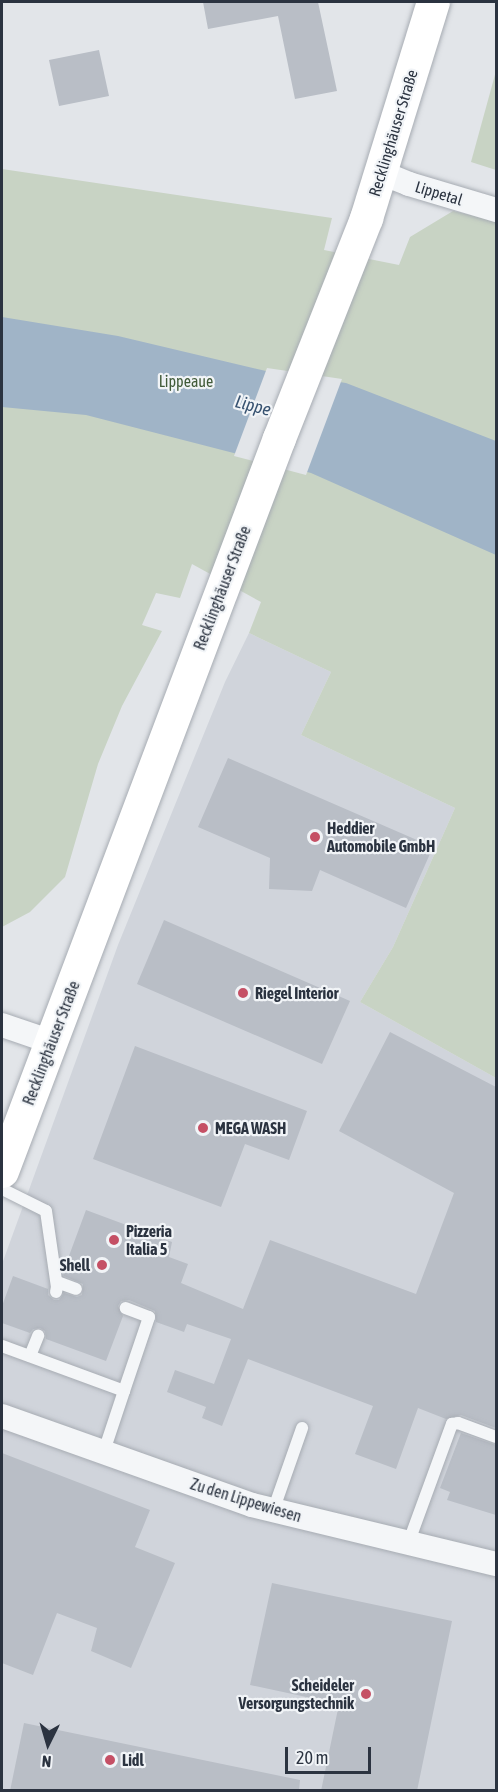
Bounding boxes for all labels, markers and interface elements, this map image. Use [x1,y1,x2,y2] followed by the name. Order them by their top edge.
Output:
[365,67,421,199] street label: Recklinghäuser Straße
[413,177,465,209] street label: Lippetal
[159,371,213,391] park label: Lippeaue
[233,391,273,421] water label: Lippe
[189,523,255,653] street label: Recklinghäuser Straße
[327,818,435,856] place label: Heddier Automobile GmbH
[308,830,322,844] marker: Heddier Automobile GmbH
[18,978,84,1108] street label: Recklinghäuser Straße
[255,983,338,1003] place label: Riegel Interior
[236,986,250,1000] marker: Riegel Interior
[215,1118,286,1138] place label: MEGA WASH
[196,1121,210,1135] marker: MEGA WASH
[126,1221,172,1259] place label: Pizzeria Italia 5
[107,1233,121,1247] marker: Pizzeria Italia 5
[60,1255,90,1275] place label: Shell
[95,1258,109,1272] marker: Shell
[188,1474,304,1526] street label: Zu den Lippewiesen
[239,1675,354,1713] place label: Scheideler Versorgungstechnik
[359,1687,373,1701] marker: Scheideler Versorgungstechnik
[18,1714,78,1774] north arrow
[288,1735,374,1773] scale bar
[296,1747,328,1768] text: 20 m
[122,1750,144,1770] place label: Lidl
[41,1753,52,1771] text: N
[103,1753,117,1767] marker: Lidl

